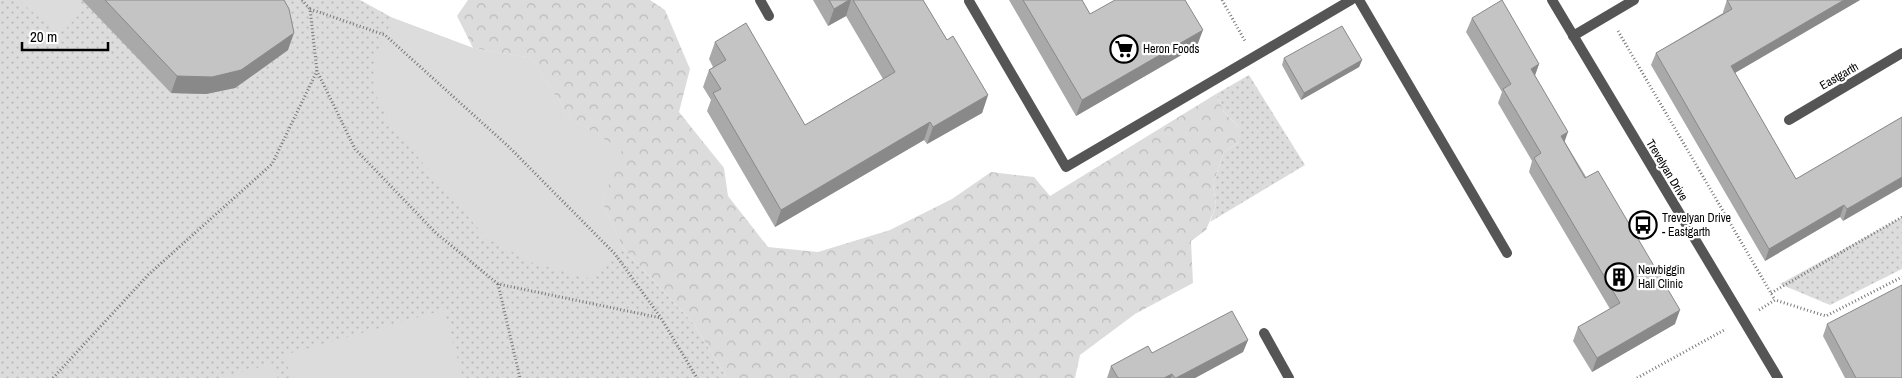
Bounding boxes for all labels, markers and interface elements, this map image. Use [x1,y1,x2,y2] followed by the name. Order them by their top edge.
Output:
[22,20,109,52] scale bar
[30,26,57,47] text: 20 m
[1109,34,1139,64] supermarket icon: Heron Foods
[1143,41,1199,57] place label: Heron Foods
[1817,59,1861,93] street label: Eastgarth
[1642,136,1692,204] street label: Trevelyan Drive
[1628,210,1658,240] bus stop icon: Trevelyan Drive - Eastgarth
[1662,210,1731,240] place label: Trevelyan Drive - Eastgarth
[1604,262,1634,292] building icon: Newbiggin Hall Clinic
[1638,262,1685,292] place label: Newbiggin Hall Clinic

